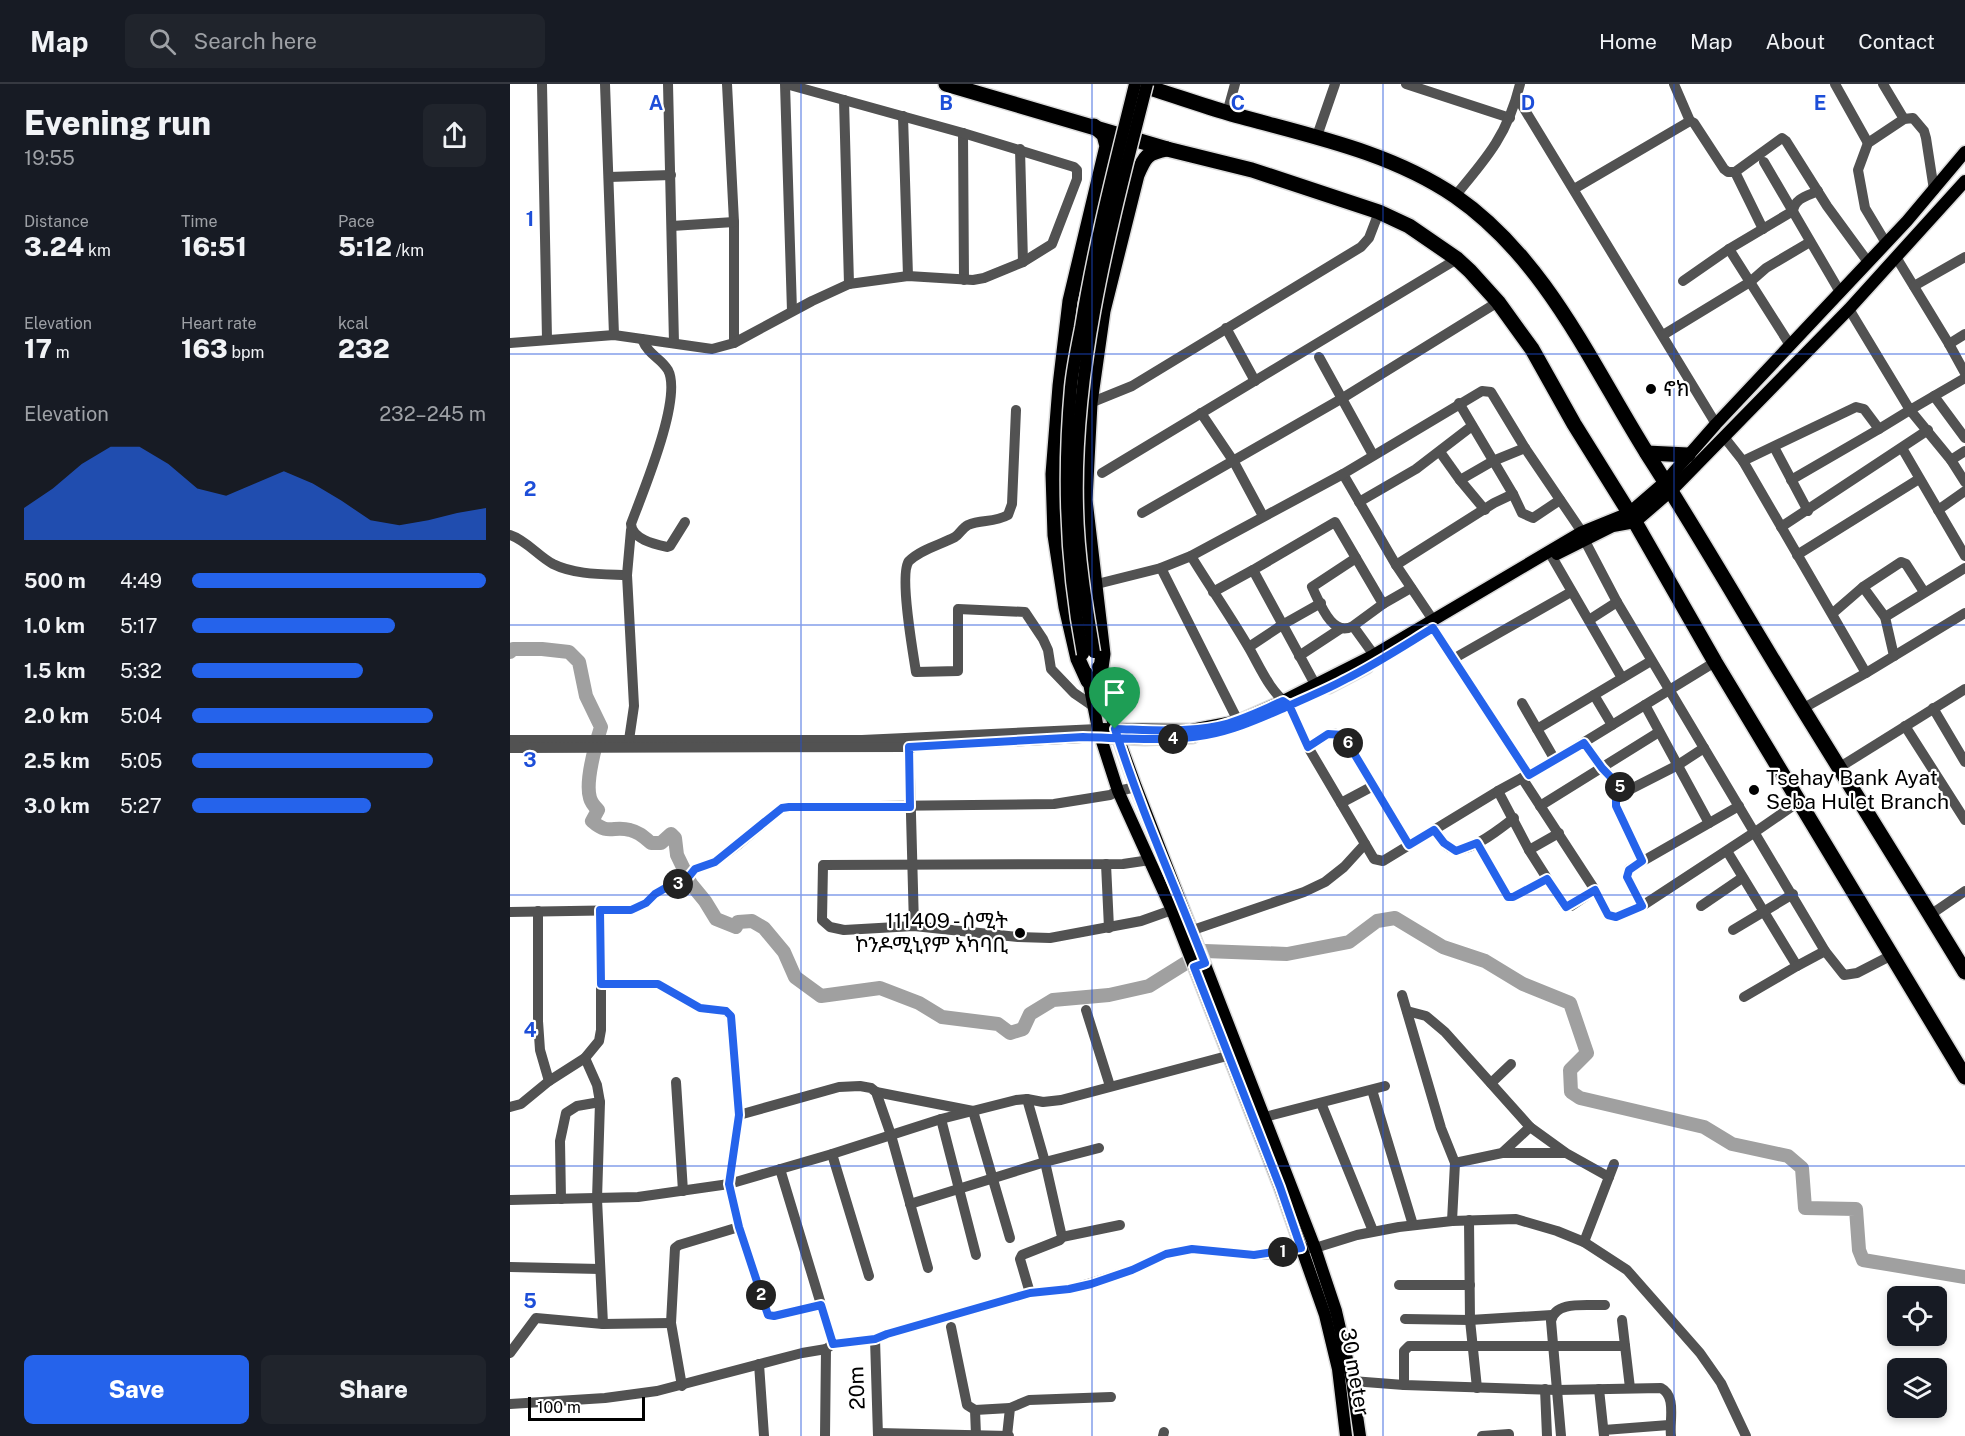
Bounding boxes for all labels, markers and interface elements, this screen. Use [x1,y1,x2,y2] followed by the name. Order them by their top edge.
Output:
[125,14,545,68] search box
[30,25,89,58] text: Map
[146,25,179,58] icon: search
[194,28,317,54] text: Search here
[1599,29,1657,54] text: Home
[1690,29,1733,54] text: Map
[1766,29,1825,54] text: About
[1858,29,1935,54] text: Contact
[649,91,663,115] text: A
[939,91,953,115] text: B
[1231,91,1245,115] text: C
[1521,91,1535,115] text: D
[1814,91,1826,115] text: E
[24,104,211,142] text: Evening run
[423,104,486,167] button: share
[24,146,75,170] text: 19:55
[526,207,534,231] text: 1
[24,212,89,231] text: Distance
[181,212,217,231] text: Time
[338,212,375,231] text: Pace
[24,231,84,262] text: 3.24
[181,231,247,262] text: 16:51
[338,231,392,262] text: 5:12
[84,241,111,260] text: km
[392,241,424,260] text: /km
[24,314,92,333] text: Elevation
[181,314,257,333] text: Heart rate
[338,314,369,333] text: kcal
[24,333,52,364] text: 17
[181,333,228,364] text: 163
[338,333,390,364] text: 232
[52,343,70,362] text: m
[228,343,264,362] text: bpm
[1663,376,1690,401] place label: ኖክ
[1644,382,1658,396] marker: ኖክ
[24,402,109,426] text: Elevation
[379,402,486,426] text: 232–245 m
[524,477,536,501] text: 2
[24,569,86,593] text: 500 m
[120,569,162,593] text: 4:49
[24,614,85,638] text: 1.0 km
[120,614,157,638] text: 5:17
[24,659,85,683] text: 1.5 km
[120,659,162,683] text: 5:32
[1089,667,1140,729] pin
[1098,676,1131,709] icon: arrive
[24,704,89,728] text: 2.0 km
[120,704,162,728] text: 5:04
[1158,724,1188,754] pin: 4
[1333,728,1363,758] pin: 6
[1168,729,1178,748] text: 4
[1343,733,1353,752] text: 6
[523,748,537,772] text: 3
[24,749,90,773] text: 2.5 km
[120,749,162,773] text: 5:05
[1766,765,1949,814] place label: Tsehay Bank Ayat Seba Hulet Branch
[1605,772,1635,802] pin: 5
[1615,777,1625,796] text: 5
[1747,783,1761,797] marker: Tsehay Bank Ayat Seba Hulet Branch
[24,794,90,818] text: 3.0 km
[120,794,162,818] text: 5:27
[663,869,693,899] pin: 3
[673,874,683,893] text: 3
[855,908,1008,957] place label: 111409 - ሰሚት ኮንዶሚኒየም አካባቢ
[1013,926,1027,940] marker: 111409 - ሰሚት ኮንዶሚኒየም አካባቢ
[523,1018,537,1042] text: 4
[1268,1237,1298,1267] pin: 1
[1280,1242,1286,1261] text: 1
[746,1280,776,1310] pin: 2
[756,1285,766,1304] text: 2
[1887,1286,1947,1418] map controls
[1887,1286,1947,1346] button: locate
[523,1289,537,1313] text: 5
[1335,1326,1375,1418] street label: 30 meter
[24,1355,249,1424] button: Save
[261,1355,486,1424] button: Share
[1887,1358,1947,1418] button: layers
[843,1366,870,1410] street label: 20m
[528,1394,645,1422] scale bar
[537,1398,581,1417] text: 100 m

